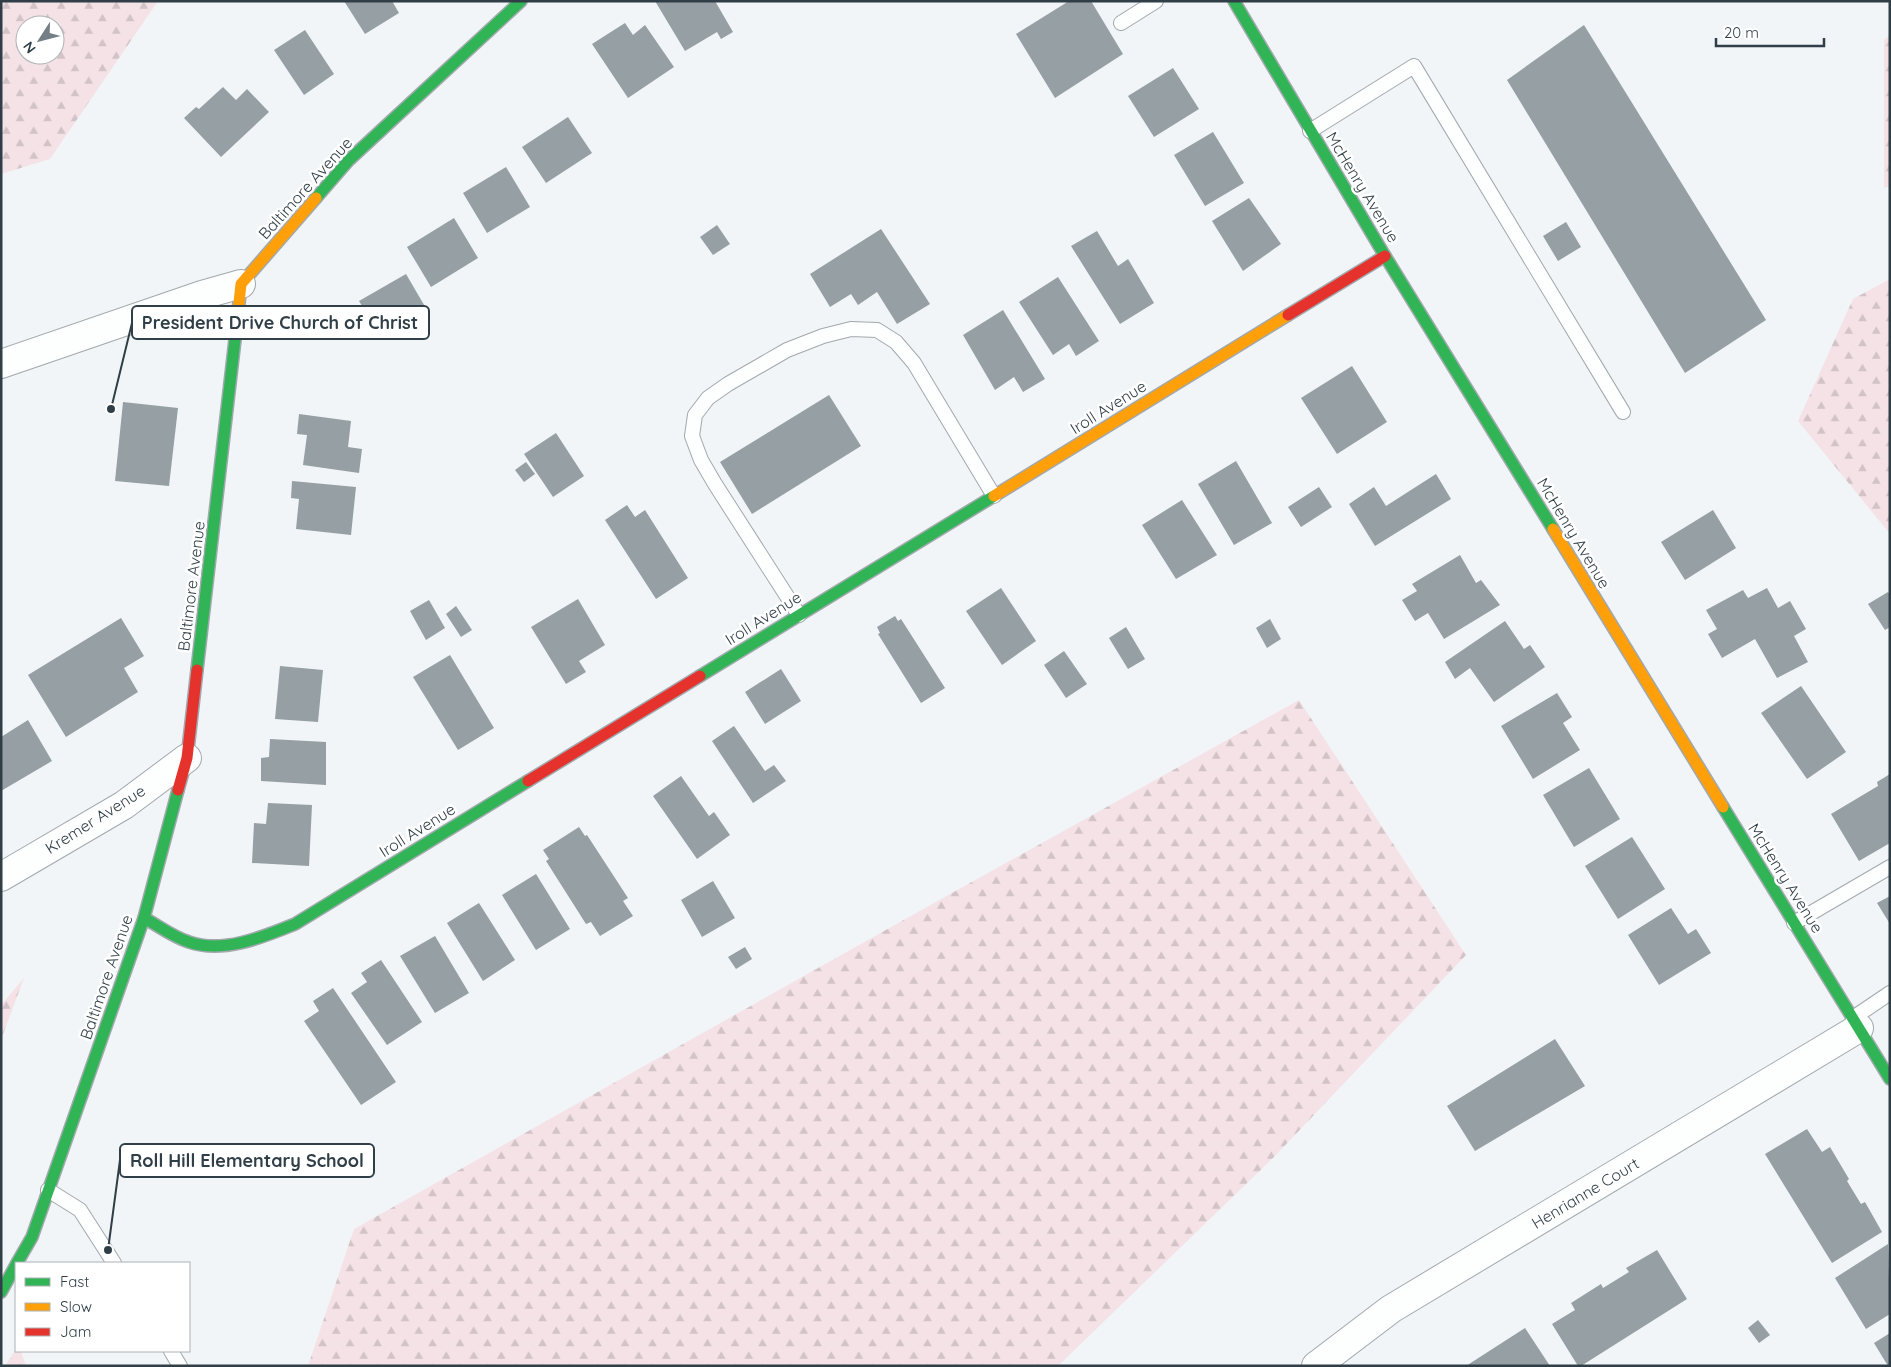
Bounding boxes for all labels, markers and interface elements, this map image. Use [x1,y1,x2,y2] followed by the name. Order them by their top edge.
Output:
[15,15,65,65] north arrow
[1716,15,1824,47] scale bar
[1724,23,1759,42] text: 20 m
[19,38,40,57] text: N
[1322,128,1404,246] street label: McHenry Avenue
[254,133,356,243] street label: Baltimore Avenue
[132,306,429,339] callout: President Drive Church of Christ
[142,311,418,334] text: President Drive Church of Christ
[1066,376,1150,438] street label: Iroll Avenue
[1533,474,1615,592] street label: McHenry Avenue
[173,520,209,652] street label: Baltimore Avenue
[721,587,805,649] street label: Iroll Avenue
[41,780,149,858] street label: Kremer Avenue
[375,799,459,861] street label: Iroll Avenue
[1744,819,1828,937] street label: McHenry Avenue
[75,912,137,1042] street label: Baltimore Avenue
[120,1144,374,1177] callout: Roll Hill Elementary School
[130,1149,364,1172] text: Roll Hill Elementary School
[1528,1153,1642,1233] street label: Henrianne Court
[15,1262,190,1352] legend
[60,1272,89,1291] text: Fast
[60,1297,92,1316] text: Slow
[60,1322,91,1341] text: Jam

